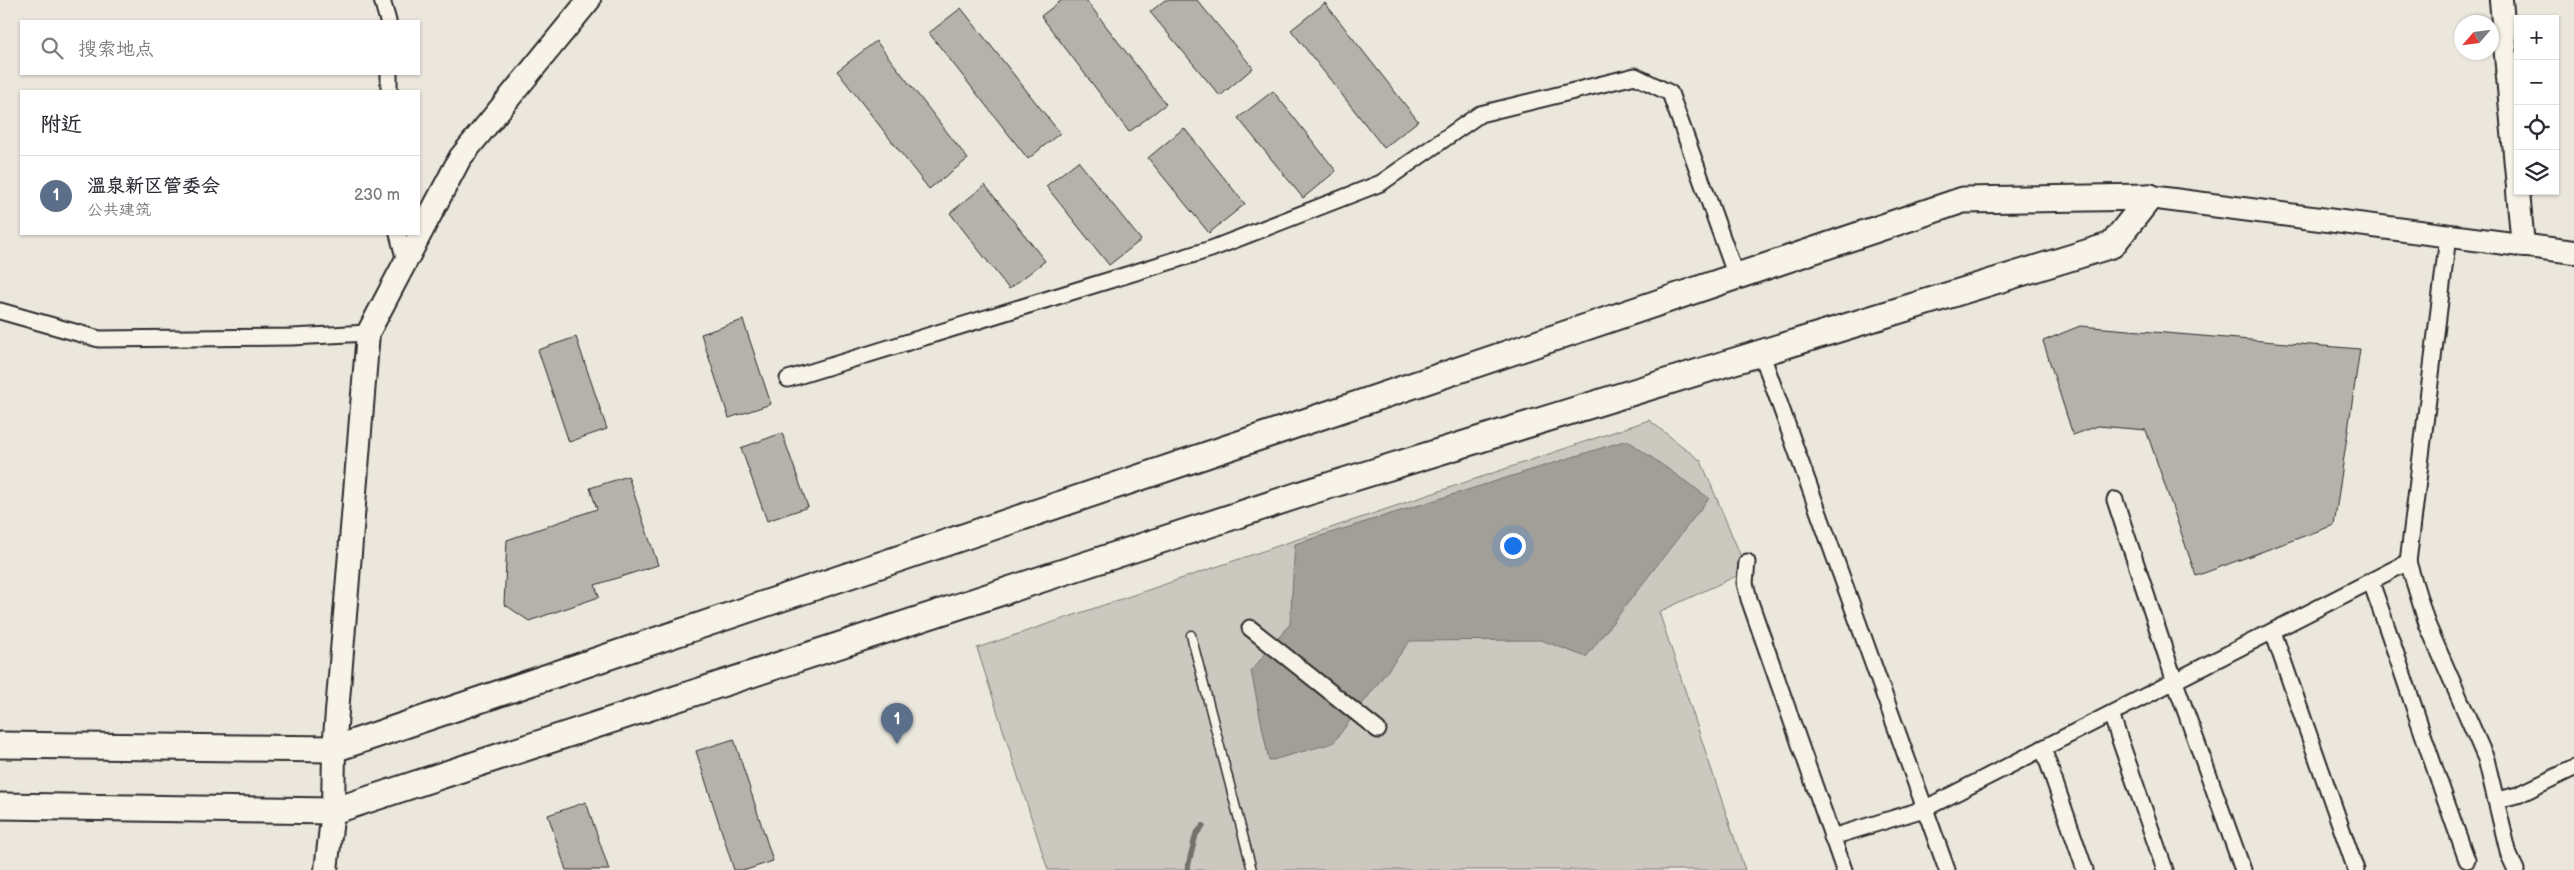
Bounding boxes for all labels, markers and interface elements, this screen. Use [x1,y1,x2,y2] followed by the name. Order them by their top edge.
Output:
[2454,15,2499,60] north arrow
[2514,15,2559,195] map controls
[2514,15,2559,60] button: +
[20,20,420,75] search box
[38,34,66,62] icon: search
[78,38,154,61] text: 搜索地点
[2514,60,2559,105] button: −
[2514,105,2559,150] button: locate
[40,112,82,137] text: 附近
[2514,150,2559,195] button: layers
[87,175,220,198] text: 温泉新区管委会
[53,186,59,205] text: 1
[354,186,400,205] text: 230 m
[87,201,151,220] text: 公共建筑
[1500,533,1526,559] your location
[881,703,913,744] pin: 1

